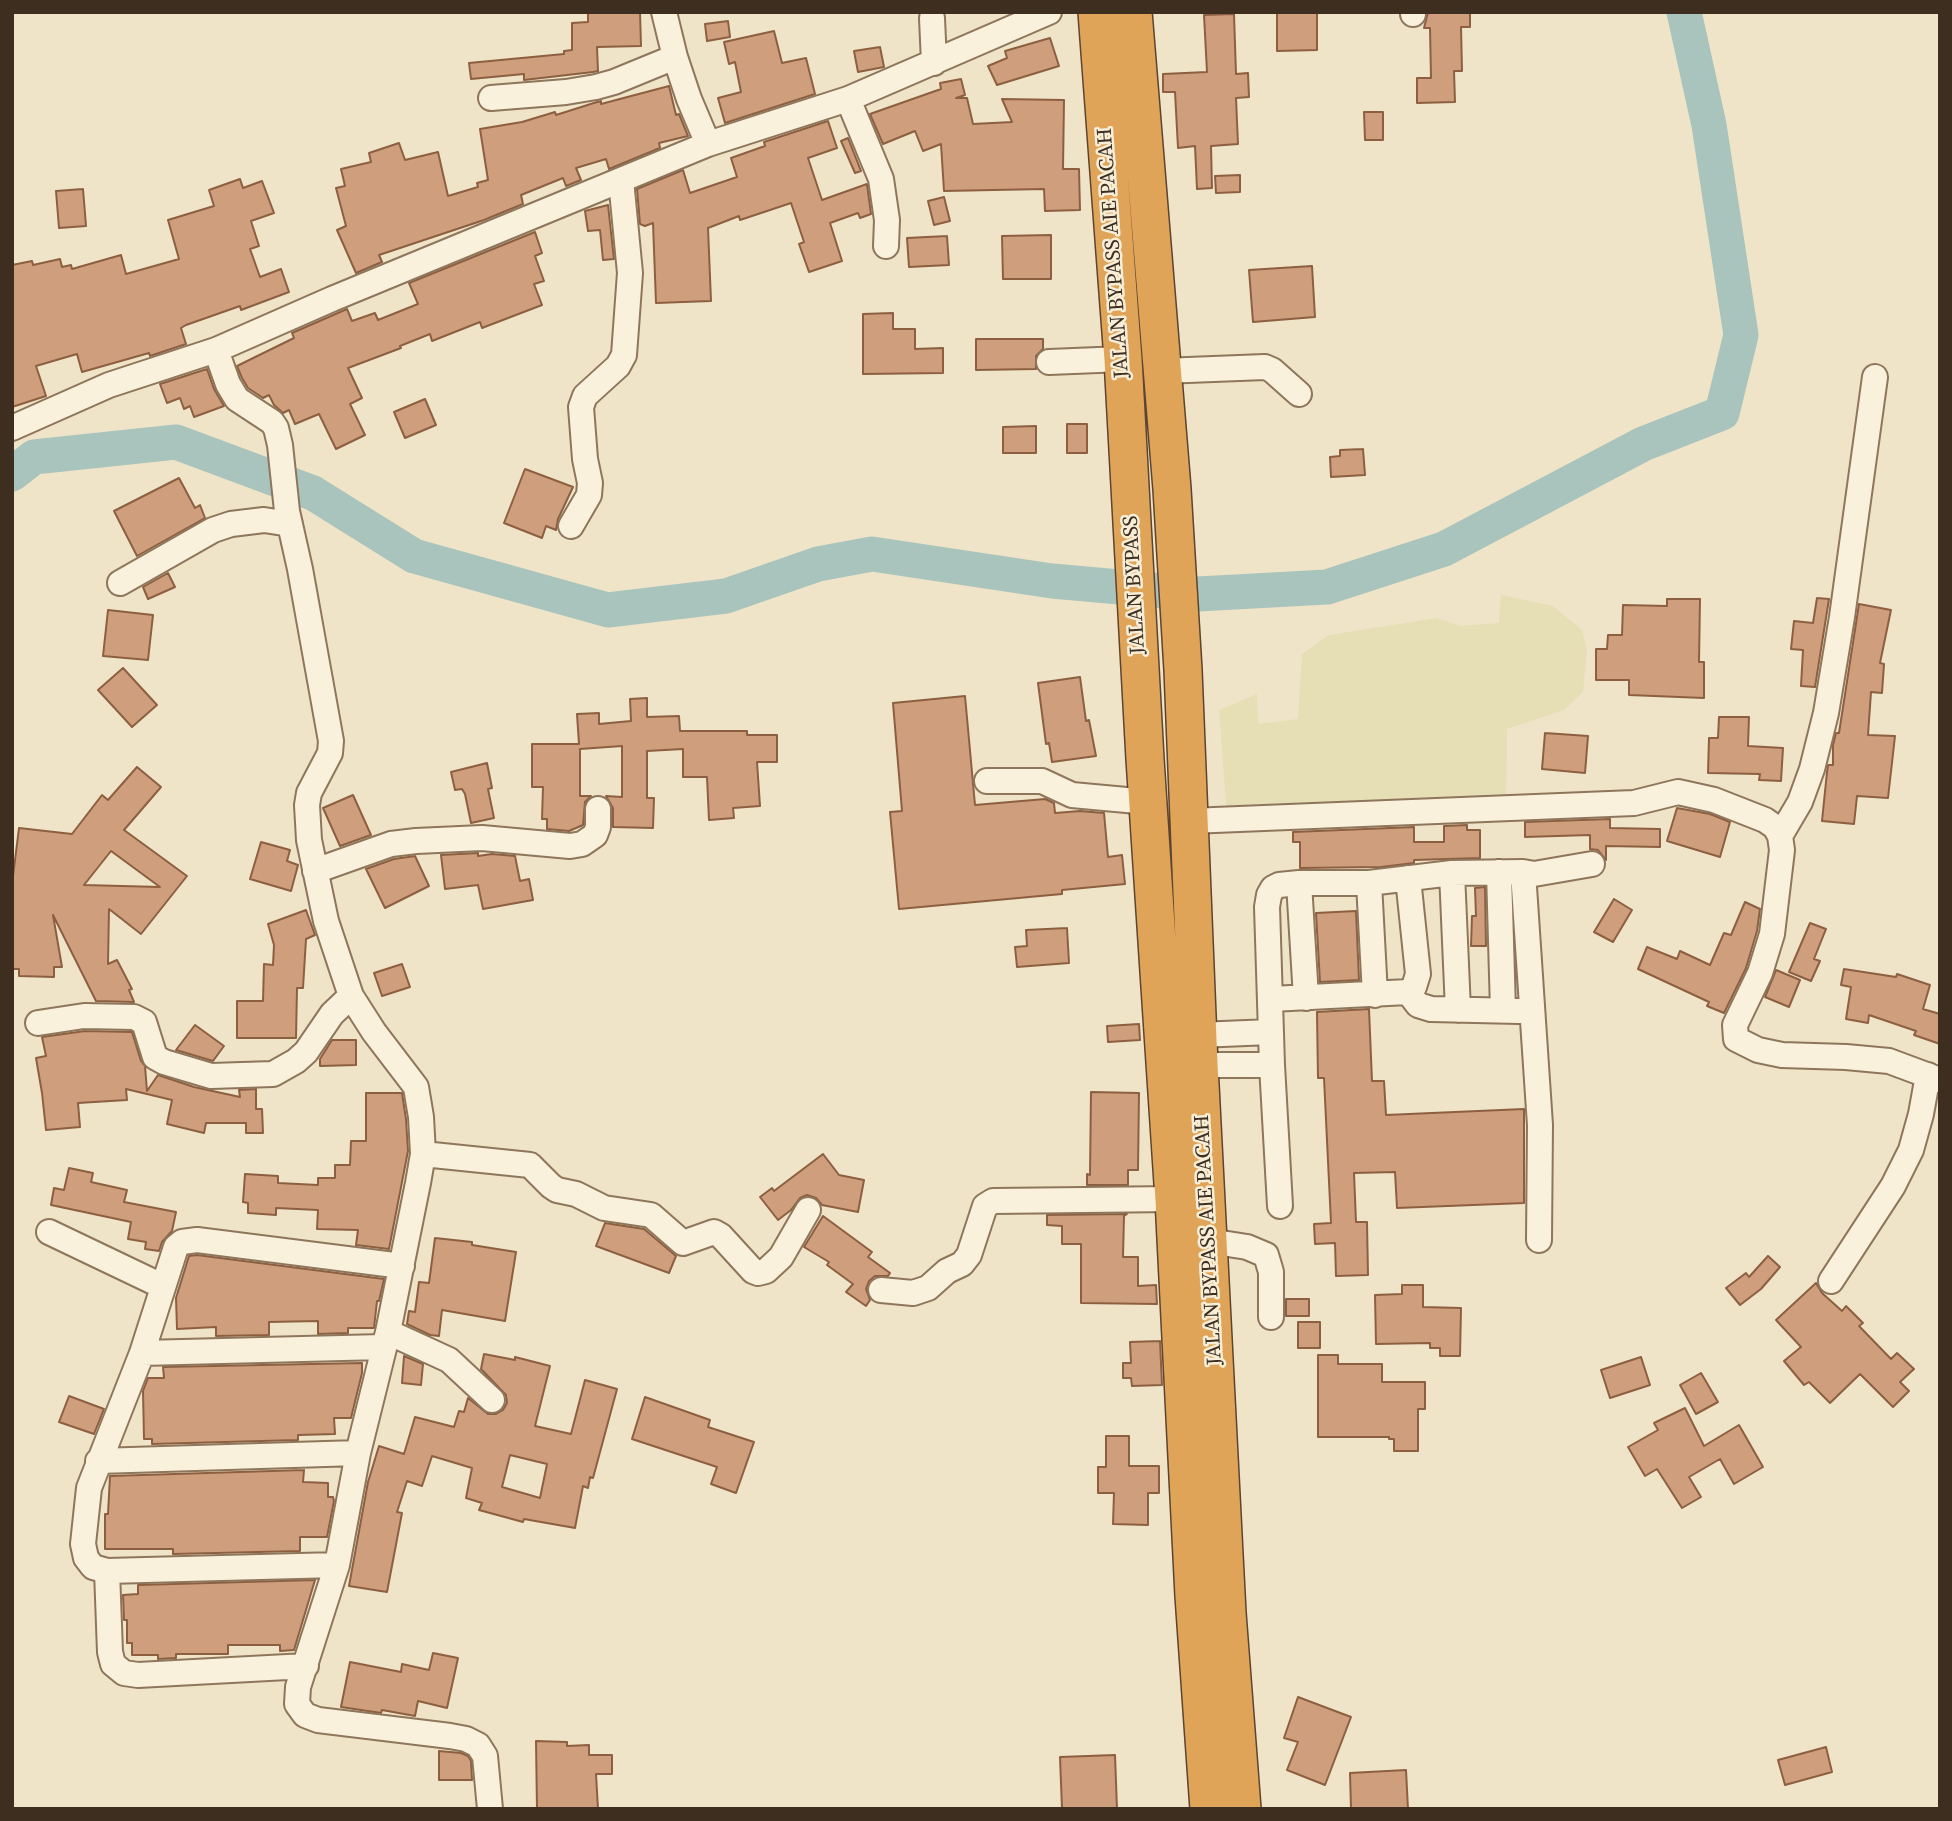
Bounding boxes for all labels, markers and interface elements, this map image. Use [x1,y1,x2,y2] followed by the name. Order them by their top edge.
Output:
[1093,127,1135,379] street label: JALAN BYPASS AIE PACAH
[1119,515,1151,655] street label: JALAN BYPASS
[1190,1114,1228,1366] street label: JALAN BYPASS AIE PACAH

